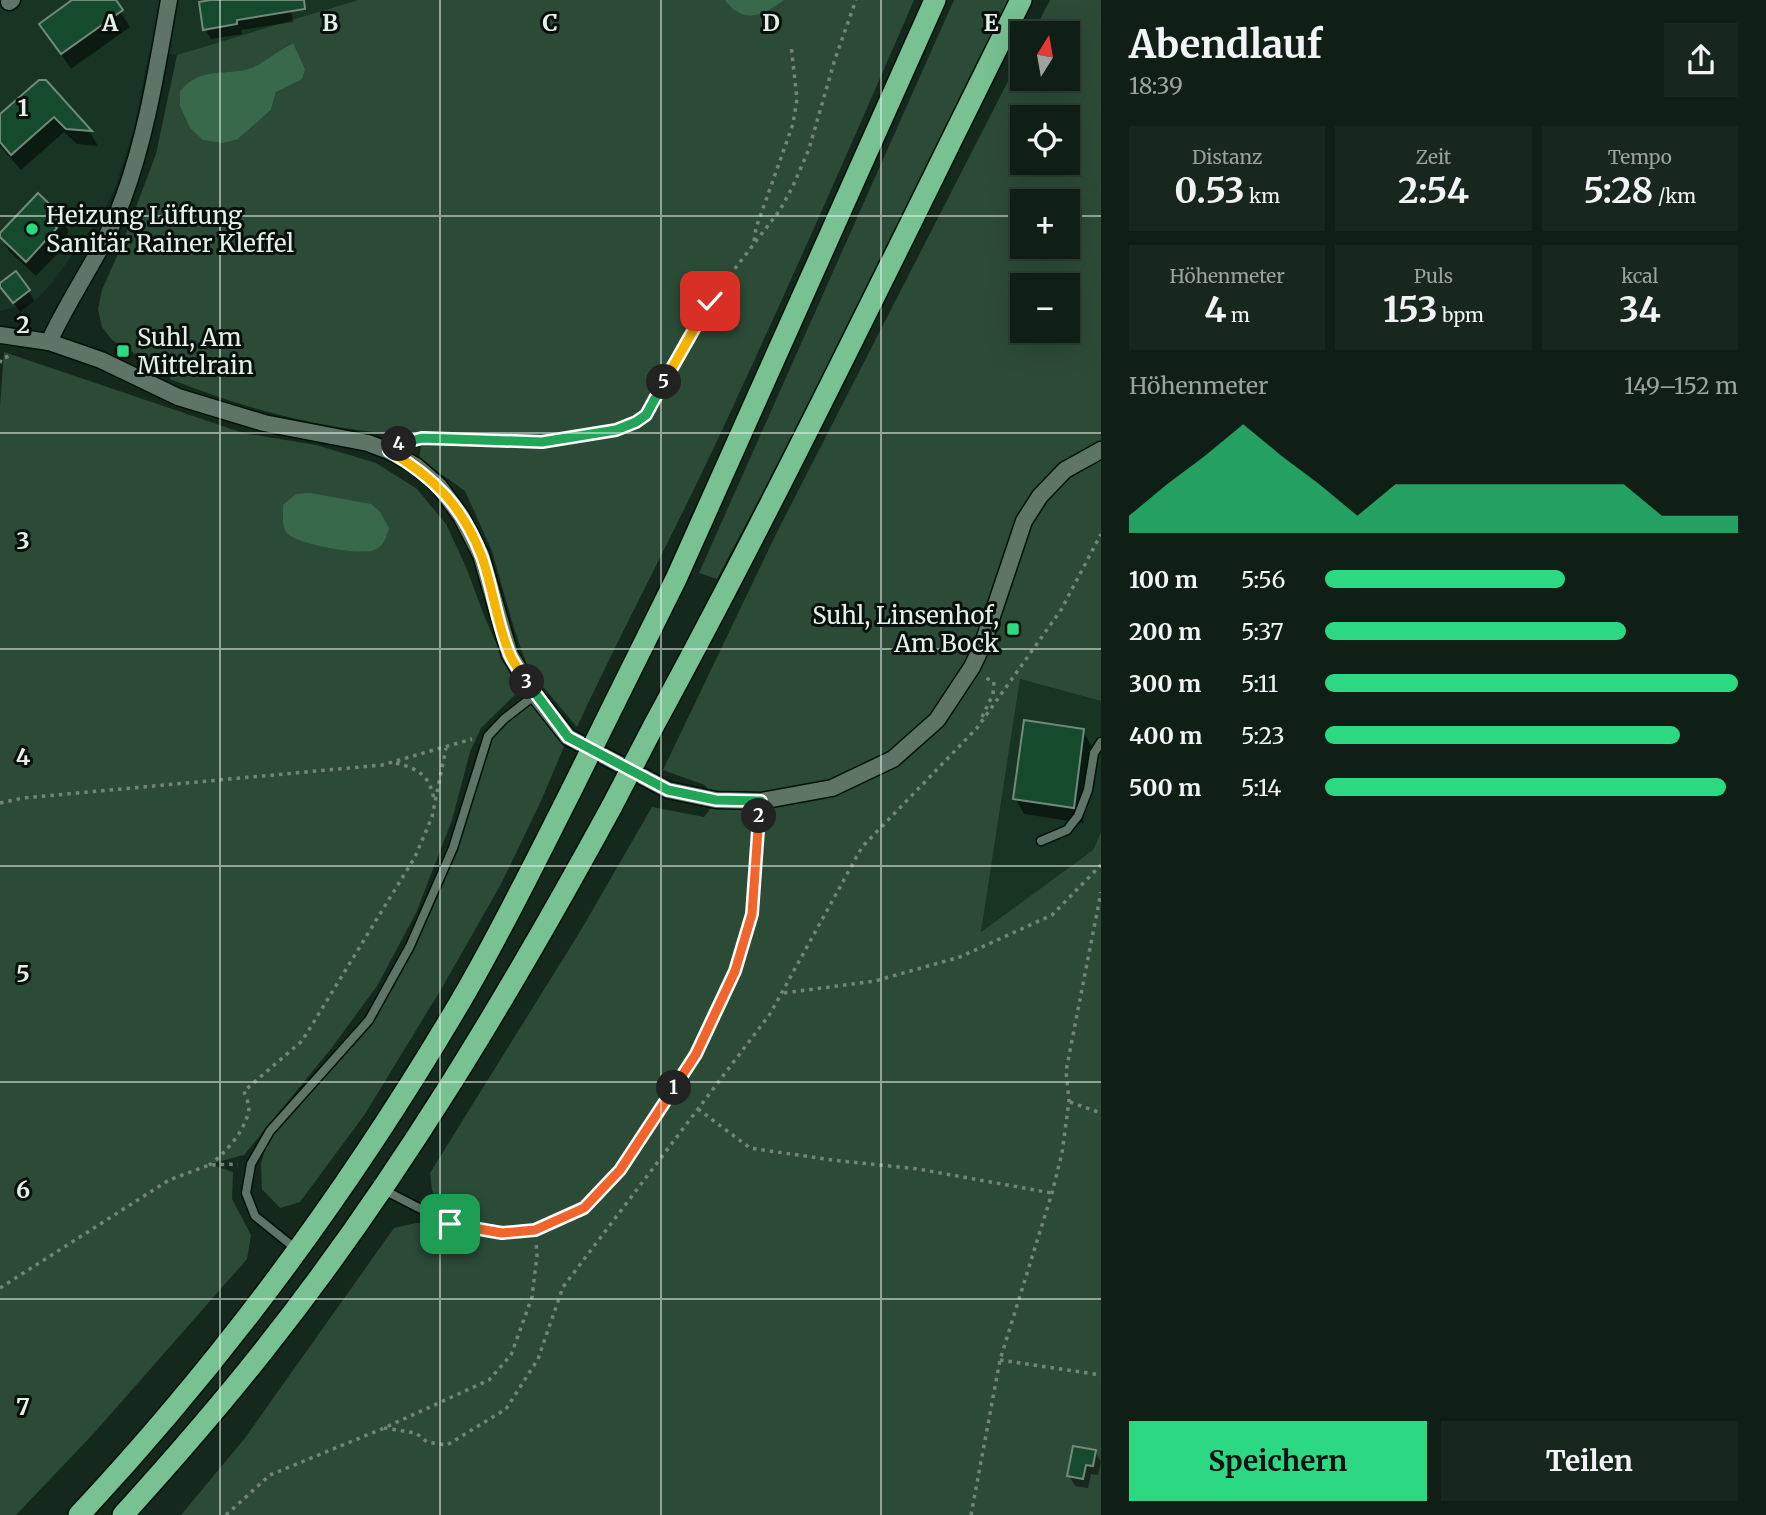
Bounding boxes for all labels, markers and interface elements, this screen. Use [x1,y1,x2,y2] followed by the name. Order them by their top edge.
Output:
[101,8,119,37] text: A
[322,8,338,37] text: B
[542,8,558,37] text: C
[762,8,780,37] text: D
[983,8,999,37] text: E
[1010,21,1080,91] north arrow
[1010,21,1080,343] map controls
[1129,21,1322,68] text: Abendlauf
[1664,23,1738,97] button: share
[1129,71,1183,100] text: 18:39
[18,93,29,122] text: 1
[1010,105,1080,175] button: locate
[1192,145,1262,169] text: Distanz
[1416,145,1451,169] text: Zeit
[1608,145,1672,169] text: Tempo
[1174,169,1245,213] text: 0.53
[1398,169,1469,213] text: 2:54
[1583,169,1653,213] text: 5:28
[1245,184,1280,208] text: km
[1653,184,1696,208] text: /km
[1010,189,1080,259] button: +
[46,200,294,259] place label: Heizung Lüftung Sanitär Rainer Kleffel
[24,221,40,237] marker: Heizung Lüftung Sanitär Rainer Kleffel
[1170,264,1285,288] text: Höhenmeter
[1414,264,1453,288] text: Puls
[1621,264,1659,288] text: kcal
[680,271,740,331] pin
[1010,273,1080,343] button: −
[691,282,729,320] icon: check
[1204,288,1227,332] text: 4
[1383,288,1437,332] text: 153
[1619,288,1661,332] text: 34
[1227,303,1250,327] text: m
[1437,303,1484,327] text: bpm
[16,310,30,339] text: 2
[137,322,254,381] place label: Suhl, Am Mittelrain
[115,343,131,359] marker: Suhl, Am Mittelrain
[646,364,682,400] pin: 5
[658,369,669,393] text: 5
[1129,371,1268,400] text: Höhenmeter
[1624,371,1738,400] text: 149–152 m
[382,426,416,462] pin: 4
[392,431,405,455] text: 4
[16,526,30,555] text: 3
[1129,565,1198,594] text: 100 m
[1241,565,1285,594] text: 5:56
[812,600,1000,659] place label: Suhl, Linsenhof, Am Bock
[1129,617,1201,646] text: 200 m
[1241,617,1284,646] text: 5:37
[1005,621,1021,637] marker: Suhl, Linsenhof, Am Bock
[510,664,544,700] pin: 3
[521,669,532,693] text: 3
[1129,669,1201,698] text: 300 m
[1241,669,1278,698] text: 5:11
[1129,721,1203,750] text: 400 m
[1241,721,1285,750] text: 5:23
[16,742,31,771] text: 4
[1129,773,1201,802] text: 500 m
[1241,773,1281,802] text: 5:14
[742,798,776,834] pin: 2
[753,803,764,827] text: 2
[16,959,30,988] text: 5
[656,1070,692,1106] pin: 1
[669,1075,678,1099] text: 1
[16,1175,30,1204] text: 6
[420,1194,480,1254] pin
[431,1205,469,1243] icon: arrive
[16,1392,30,1421] text: 7
[1129,1421,1427,1501] button: Speichern
[1441,1421,1738,1501] button: Teilen

